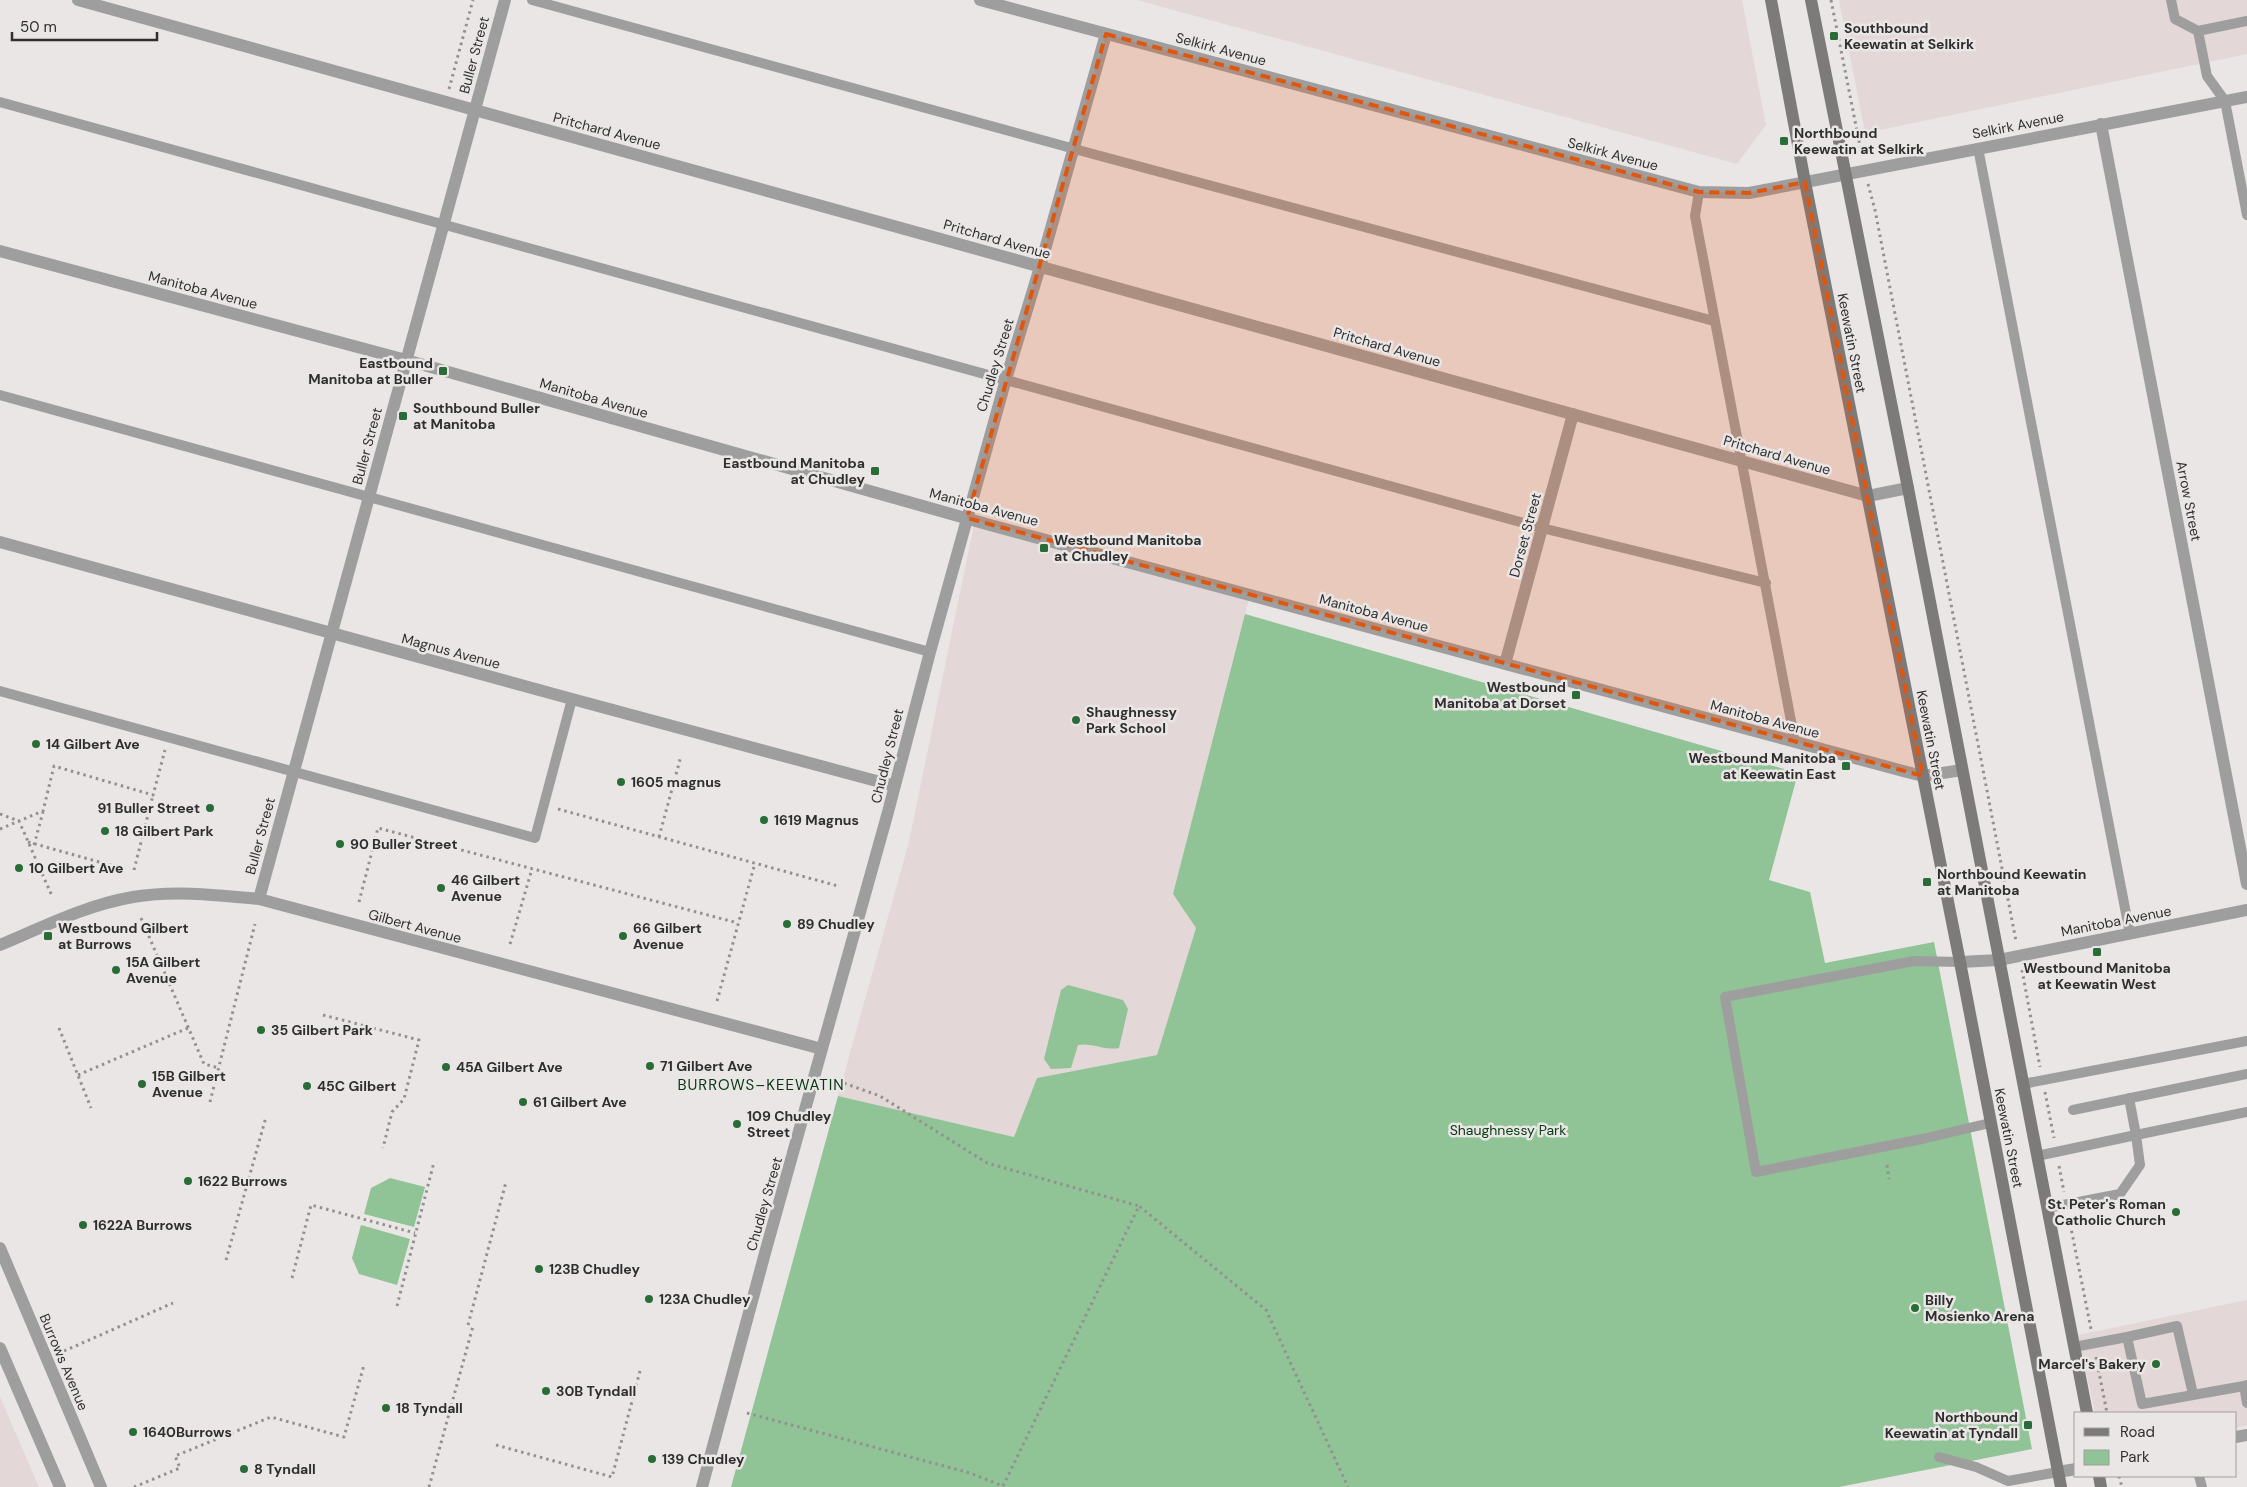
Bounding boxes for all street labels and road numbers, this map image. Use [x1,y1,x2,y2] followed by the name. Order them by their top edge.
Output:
[455,14,493,96] street label: Buller Street
[1174,28,1268,70] street label: Selkirk Avenue
[1971,107,2065,143] street label: Selkirk Avenue
[551,108,663,154] street label: Pritchard Avenue
[1566,133,1660,175] street label: Selkirk Avenue
[941,215,1053,263] street label: Pritchard Avenue
[147,267,259,313] street label: Manitoba Avenue
[1833,291,1871,395] street label: Keewatin Street
[972,316,1018,414] street label: Chudley Street
[1331,323,1443,371] street label: Pritchard Avenue
[538,374,650,422] street label: Manitoba Avenue
[348,405,386,487] street label: Buller Street
[1721,431,1833,479] street label: Pritchard Avenue
[2172,459,2206,543] street label: Arrow Street
[928,484,1040,530] street label: Manitoba Avenue
[1505,491,1545,579] street label: Dorset Street
[1318,590,1430,636] street label: Manitoba Avenue
[400,629,502,673] street label: Magnus Avenue
[1912,688,1950,792] street label: Keewatin Street
[1709,696,1821,742] street label: Manitoba Avenue
[867,707,907,805] street label: Chudley Street
[241,795,279,877] street label: Buller Street
[2059,901,2173,941] street label: Manitoba Avenue
[366,905,464,947] street label: Gilbert Avenue
[1990,1086,2028,1190] street label: Keewatin Street
[742,1155,786,1253] street label: Chudley Street
[35,1311,93,1413] street label: Burrows Avenue

